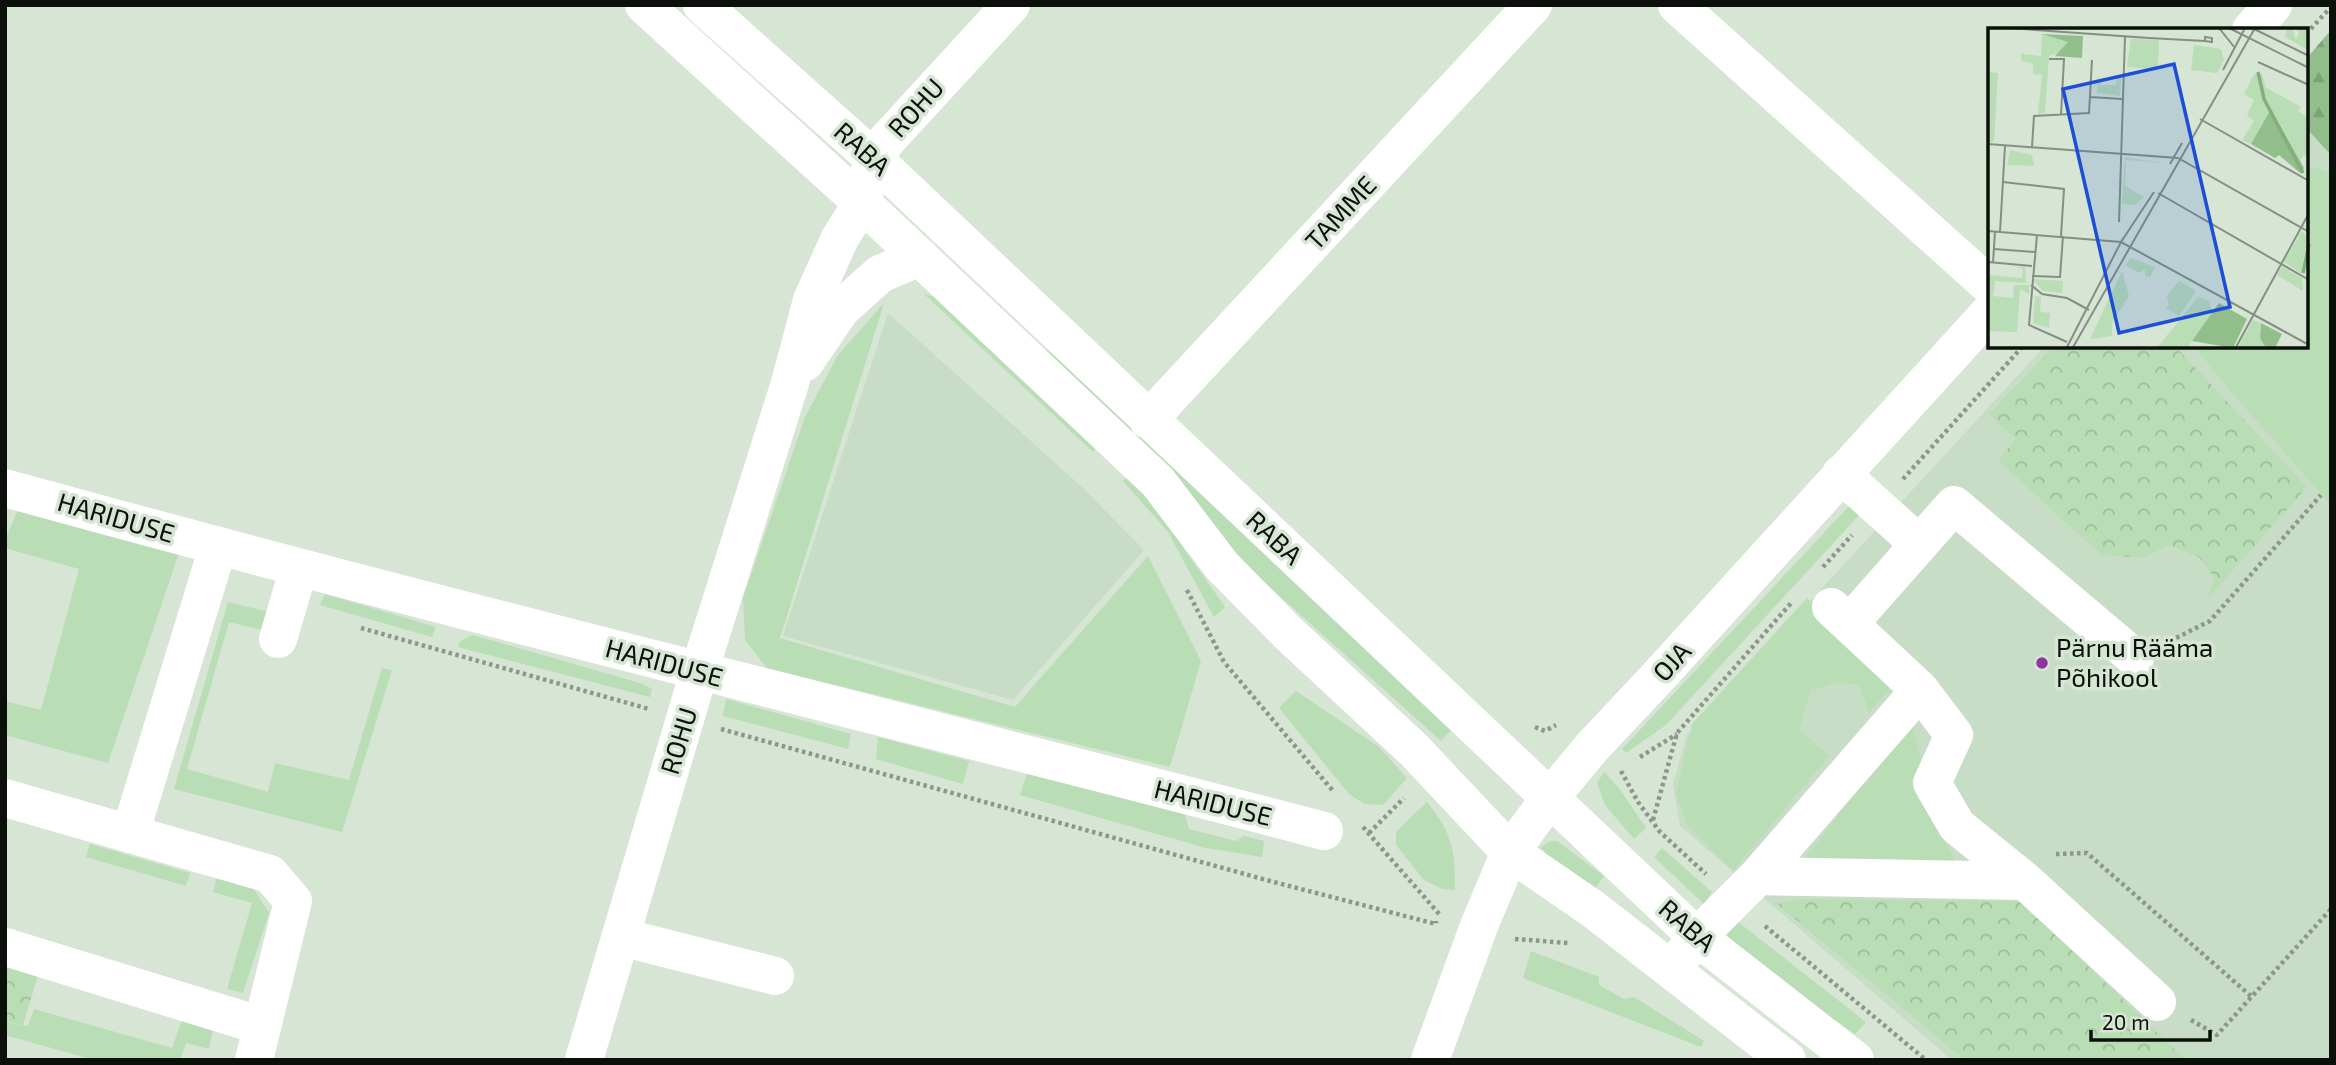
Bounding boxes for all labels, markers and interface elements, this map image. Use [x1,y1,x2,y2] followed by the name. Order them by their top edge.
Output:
[1988,28,2308,348] inset map
[881,71,949,143] street label: ROHU
[829,115,897,181] street label: RABA
[1298,169,1382,255] street label: TAMME
[54,485,178,548] street label: HARIDUSE
[1241,504,1309,570] street label: RABA
[602,631,726,692] street label: HARIDUSE
[2056,631,2213,692] place label: Pärnu Rääma Põhikool
[1645,635,1696,687] street label: OJA
[2034,655,2050,671] marker: Pärnu Rääma Põhikool
[653,703,702,778] street label: ROHU
[1151,772,1275,831] street label: HARIDUSE
[1653,892,1723,958] street label: RABA
[2091,998,2210,1042] scale bar
[2102,1009,2150,1034] text: 20 m

